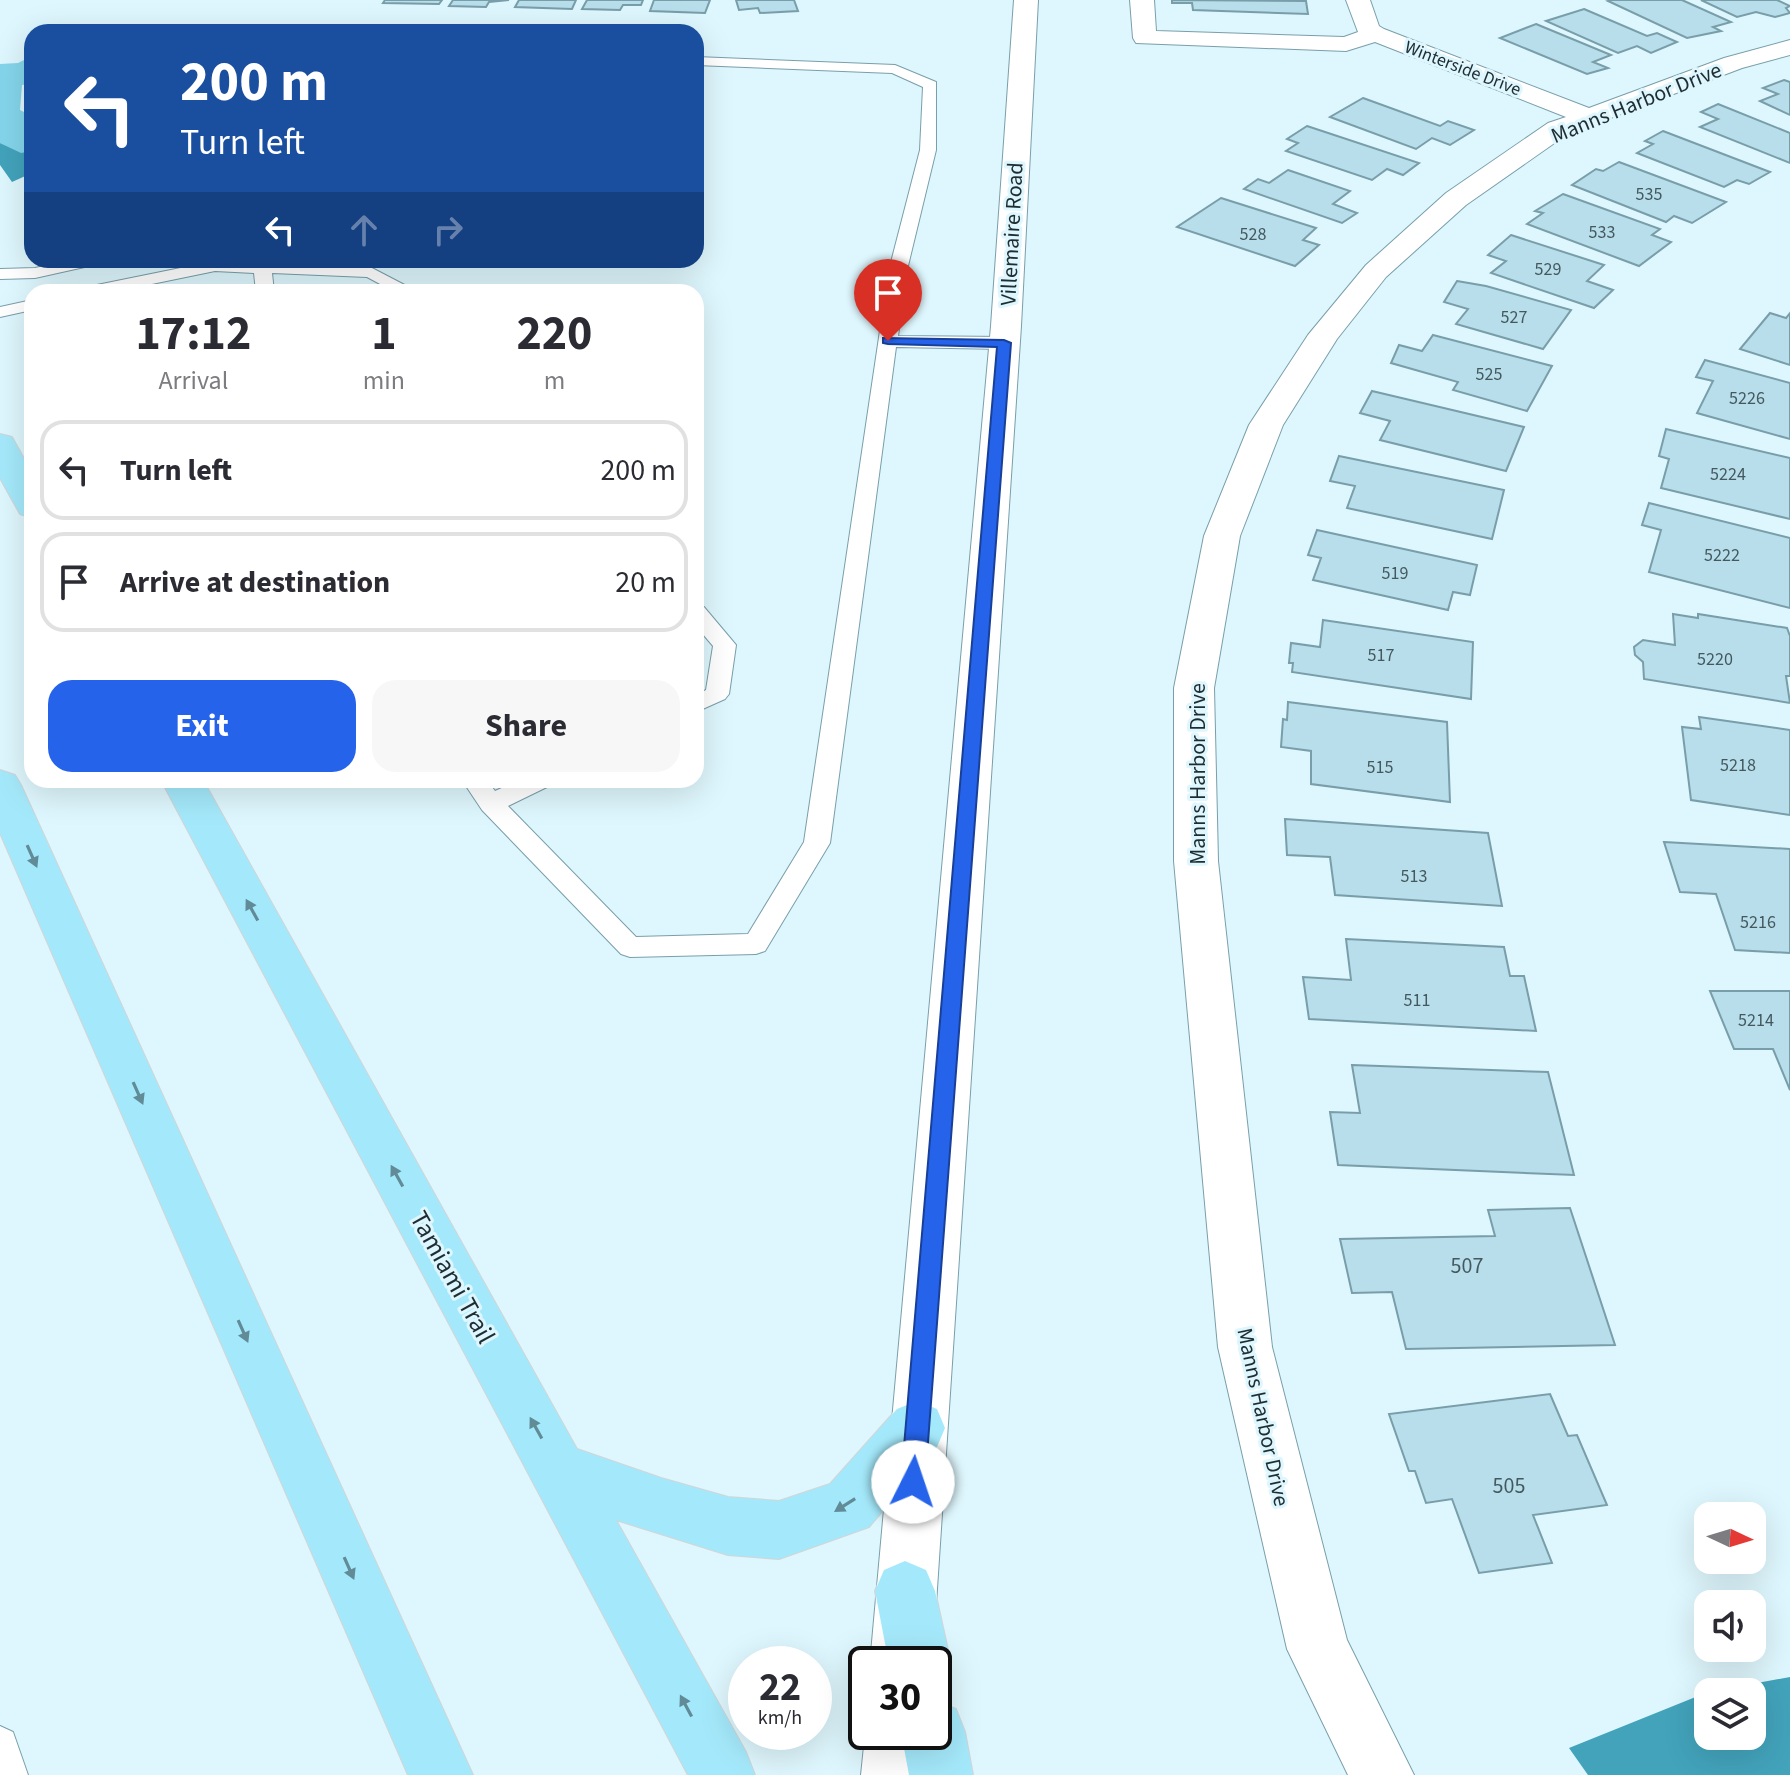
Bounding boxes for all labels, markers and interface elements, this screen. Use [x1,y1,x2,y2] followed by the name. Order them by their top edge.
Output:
[1401,35,1525,102] street label: Winterside Drive
[180,43,328,122] text: 200 m
[1546,54,1727,152] street label: Manns Harbor Drive
[48,56,152,160] icon: left
[180,117,305,168] text: Turn left
[992,162,1032,307] street label: Villemaire Road
[1636,182,1662,207] house number: 535
[258,208,302,252] icon: left
[342,208,386,252] icon: ahead
[426,208,470,252] icon: right
[1589,220,1615,245] house number: 533
[1240,222,1266,247] house number: 528
[1535,257,1561,282] house number: 529
[854,259,922,341] pin
[866,271,910,315] icon: arrive
[135,300,251,368] text: 17:12
[371,300,397,368] text: 1
[516,300,592,368] text: 220
[1501,305,1527,330] house number: 527
[158,362,228,399] text: Arrival
[363,362,405,399] text: min
[544,362,565,399] text: m
[1476,362,1502,387] house number: 525
[1729,386,1765,411] house number: 5226
[52,448,96,492] icon: left
[120,449,232,492] text: Turn left
[600,449,676,492] text: 200 m
[1710,462,1746,487] house number: 5224
[1704,543,1740,568] house number: 5222
[52,560,96,604] icon: arrive
[120,561,390,604] text: Arrive at destination
[615,561,676,604] text: 20 m
[1382,561,1408,586] house number: 519
[1368,643,1394,668] house number: 517
[1697,647,1733,672] house number: 5220
[48,680,356,772] button: Exit
[372,680,680,772] button: Share
[1182,683,1214,865] street label: Manns Harbor Drive
[1720,753,1756,778] house number: 5218
[1367,755,1393,780] house number: 515
[25,844,38,868] one-way arrow
[1401,864,1427,889] house number: 513
[245,898,259,921] one-way arrow
[1740,910,1776,935] house number: 5216
[1404,988,1430,1013] house number: 511
[1738,1008,1774,1033] house number: 5214
[131,1082,144,1105] one-way arrow
[391,1164,404,1187] one-way arrow
[401,1204,504,1350] street label: Tamiami Trail
[1451,1250,1483,1282] house number: 507
[237,1319,250,1343] one-way arrow
[1228,1325,1298,1509] street label: Manns Harbor Drive
[529,1417,543,1440] one-way arrow
[871,1440,955,1524] position arrow
[1493,1470,1525,1502] house number: 505
[835,1497,856,1512] one-way arrow
[1694,1502,1766,1574] north arrow
[1694,1502,1766,1750] map controls
[343,1557,356,1580] one-way arrow
[1694,1590,1766,1662] button: sound
[848,1646,952,1750] speed limit sign: 30
[759,1659,801,1716] text: 22
[1694,1678,1766,1750] button: layers
[679,1695,693,1718] one-way arrow
[758,1704,802,1732] text: km/h

